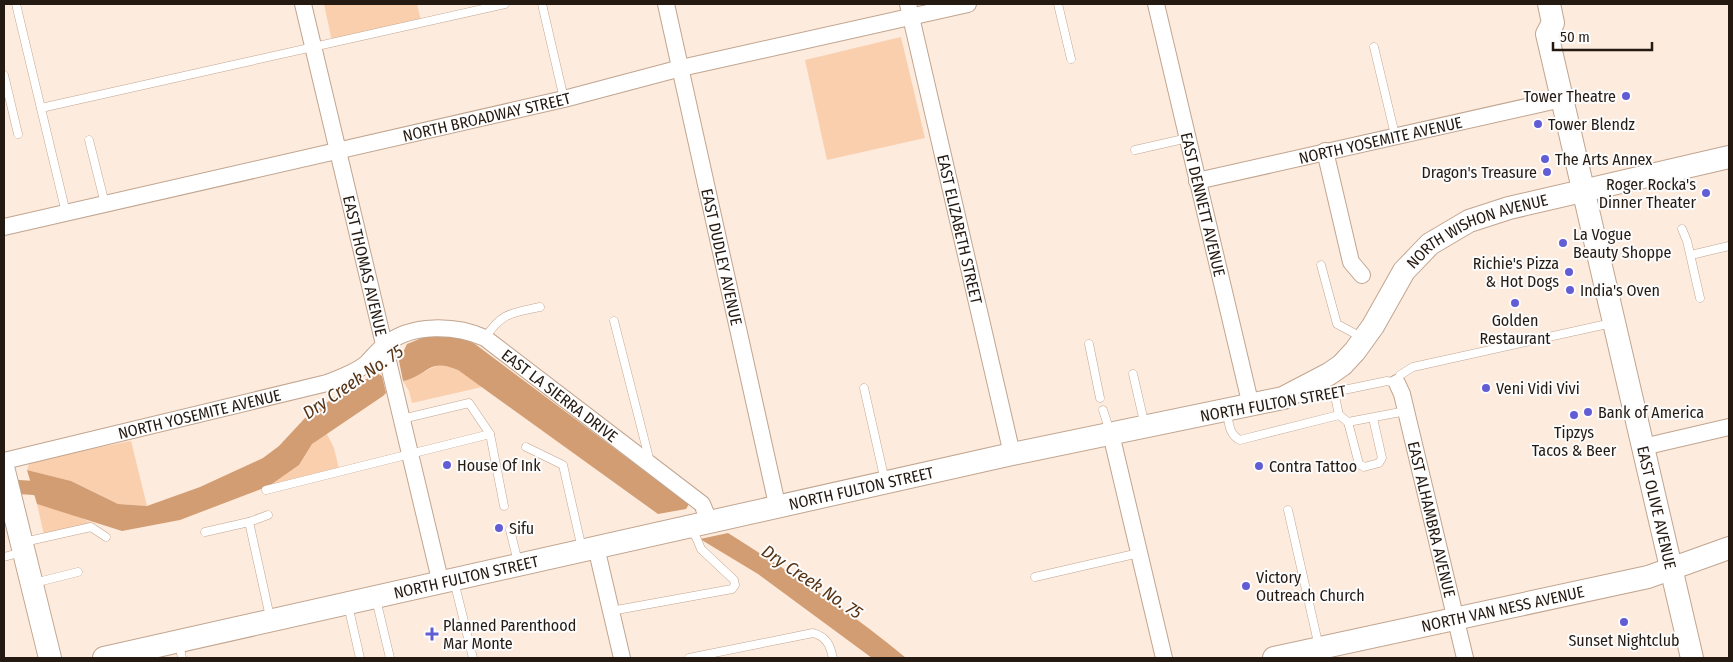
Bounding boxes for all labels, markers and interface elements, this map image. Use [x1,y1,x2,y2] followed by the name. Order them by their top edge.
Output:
[1553,20,1652,52] scale bar
[1560,28,1590,46] text: 50 m
[1524,87,1616,106] place label: Tower Theatre
[401,89,573,146] street label: NORTH BROADWAY STREET
[1620,90,1632,102] marker: Tower Theatre
[1297,113,1464,168] street label: NORTH YOSEMITE AVENUE
[1548,115,1635,134] place label: Tower Blendz
[1532,118,1544,130] marker: Tower Blendz
[1177,131,1229,279] street label: EAST DENNETT AVENUE
[1555,150,1652,169] place label: The Arts Annex
[933,153,986,306] street label: EAST ELIZABETH STREET
[1539,153,1551,165] marker: The Arts Annex
[1422,163,1537,182] place label: Dragon's Treasure
[1541,166,1553,178] marker: Dragon's Treasure
[1599,175,1696,212] place label: Roger Rocka's Dinner Theater
[697,187,746,327] street label: EAST DUDLEY AVENUE
[1700,187,1712,199] marker: Roger Rocka's Dinner Theater
[1403,190,1550,273] street label: NORTH WISHON AVENUE
[339,194,391,338] street label: EAST THOMAS AVENUE
[1573,225,1672,262] place label: La Vogue Beauty Shoppe
[1557,237,1569,249] marker: La Vogue Beauty Shoppe
[1473,254,1559,291] place label: Richie's Pizza & Hot Dogs
[1563,266,1575,278] marker: Richie's Pizza & Hot Dogs
[1580,281,1660,300] place label: India's Oven
[1564,284,1576,296] marker: India's Oven
[1509,297,1521,309] marker: Golden Restaurant
[1479,311,1551,348] place label: Golden Restaurant
[298,340,408,424] water label: Dry Creek No. 75
[498,345,621,446] street label: EAST LA SIERRA DRIVE
[1496,379,1580,398] place label: Veni Vidi Vivi
[1199,381,1348,426] street label: NORTH FULTON STREET
[1480,382,1492,394] marker: Veni Vidi Vivi
[116,385,283,443] street label: NORTH YOSEMITE AVENUE
[1598,403,1704,422] place label: Bank of America
[1582,406,1594,418] marker: Bank of America
[1568,409,1580,421] marker: Tipzys Tacos & Beer
[1532,423,1617,460] place label: Tipzys Tacos & Beer
[1404,440,1459,600] street label: EAST ALHAMBRA AVENUE
[1633,444,1680,571] street label: EAST OLIVE AVENUE
[457,456,541,475] place label: House Of Ink
[1269,457,1357,476] place label: Contra Tattoo
[441,459,453,471] marker: House Of Ink
[1253,460,1265,472] marker: Contra Tattoo
[787,463,936,514] street label: NORTH FULTON STREET
[509,519,534,538] place label: Sifu
[493,522,505,534] marker: Sifu
[757,540,867,624] water label: Dry Creek No. 75
[392,552,541,603] street label: NORTH FULTON STREET
[1256,568,1365,605] place label: Victory Outreach Church
[1240,580,1252,592] marker: Victory Outreach Church
[1420,582,1586,636] street label: NORTH VAN NESS AVENUE
[443,616,576,653] place label: Planned Parenthood Mar Monte
[1618,616,1630,628] marker: Sunset Nightclub
[425,627,439,641] marker: Planned Parenthood Mar Monte
[1568,631,1680,650] place label: Sunset Nightclub

